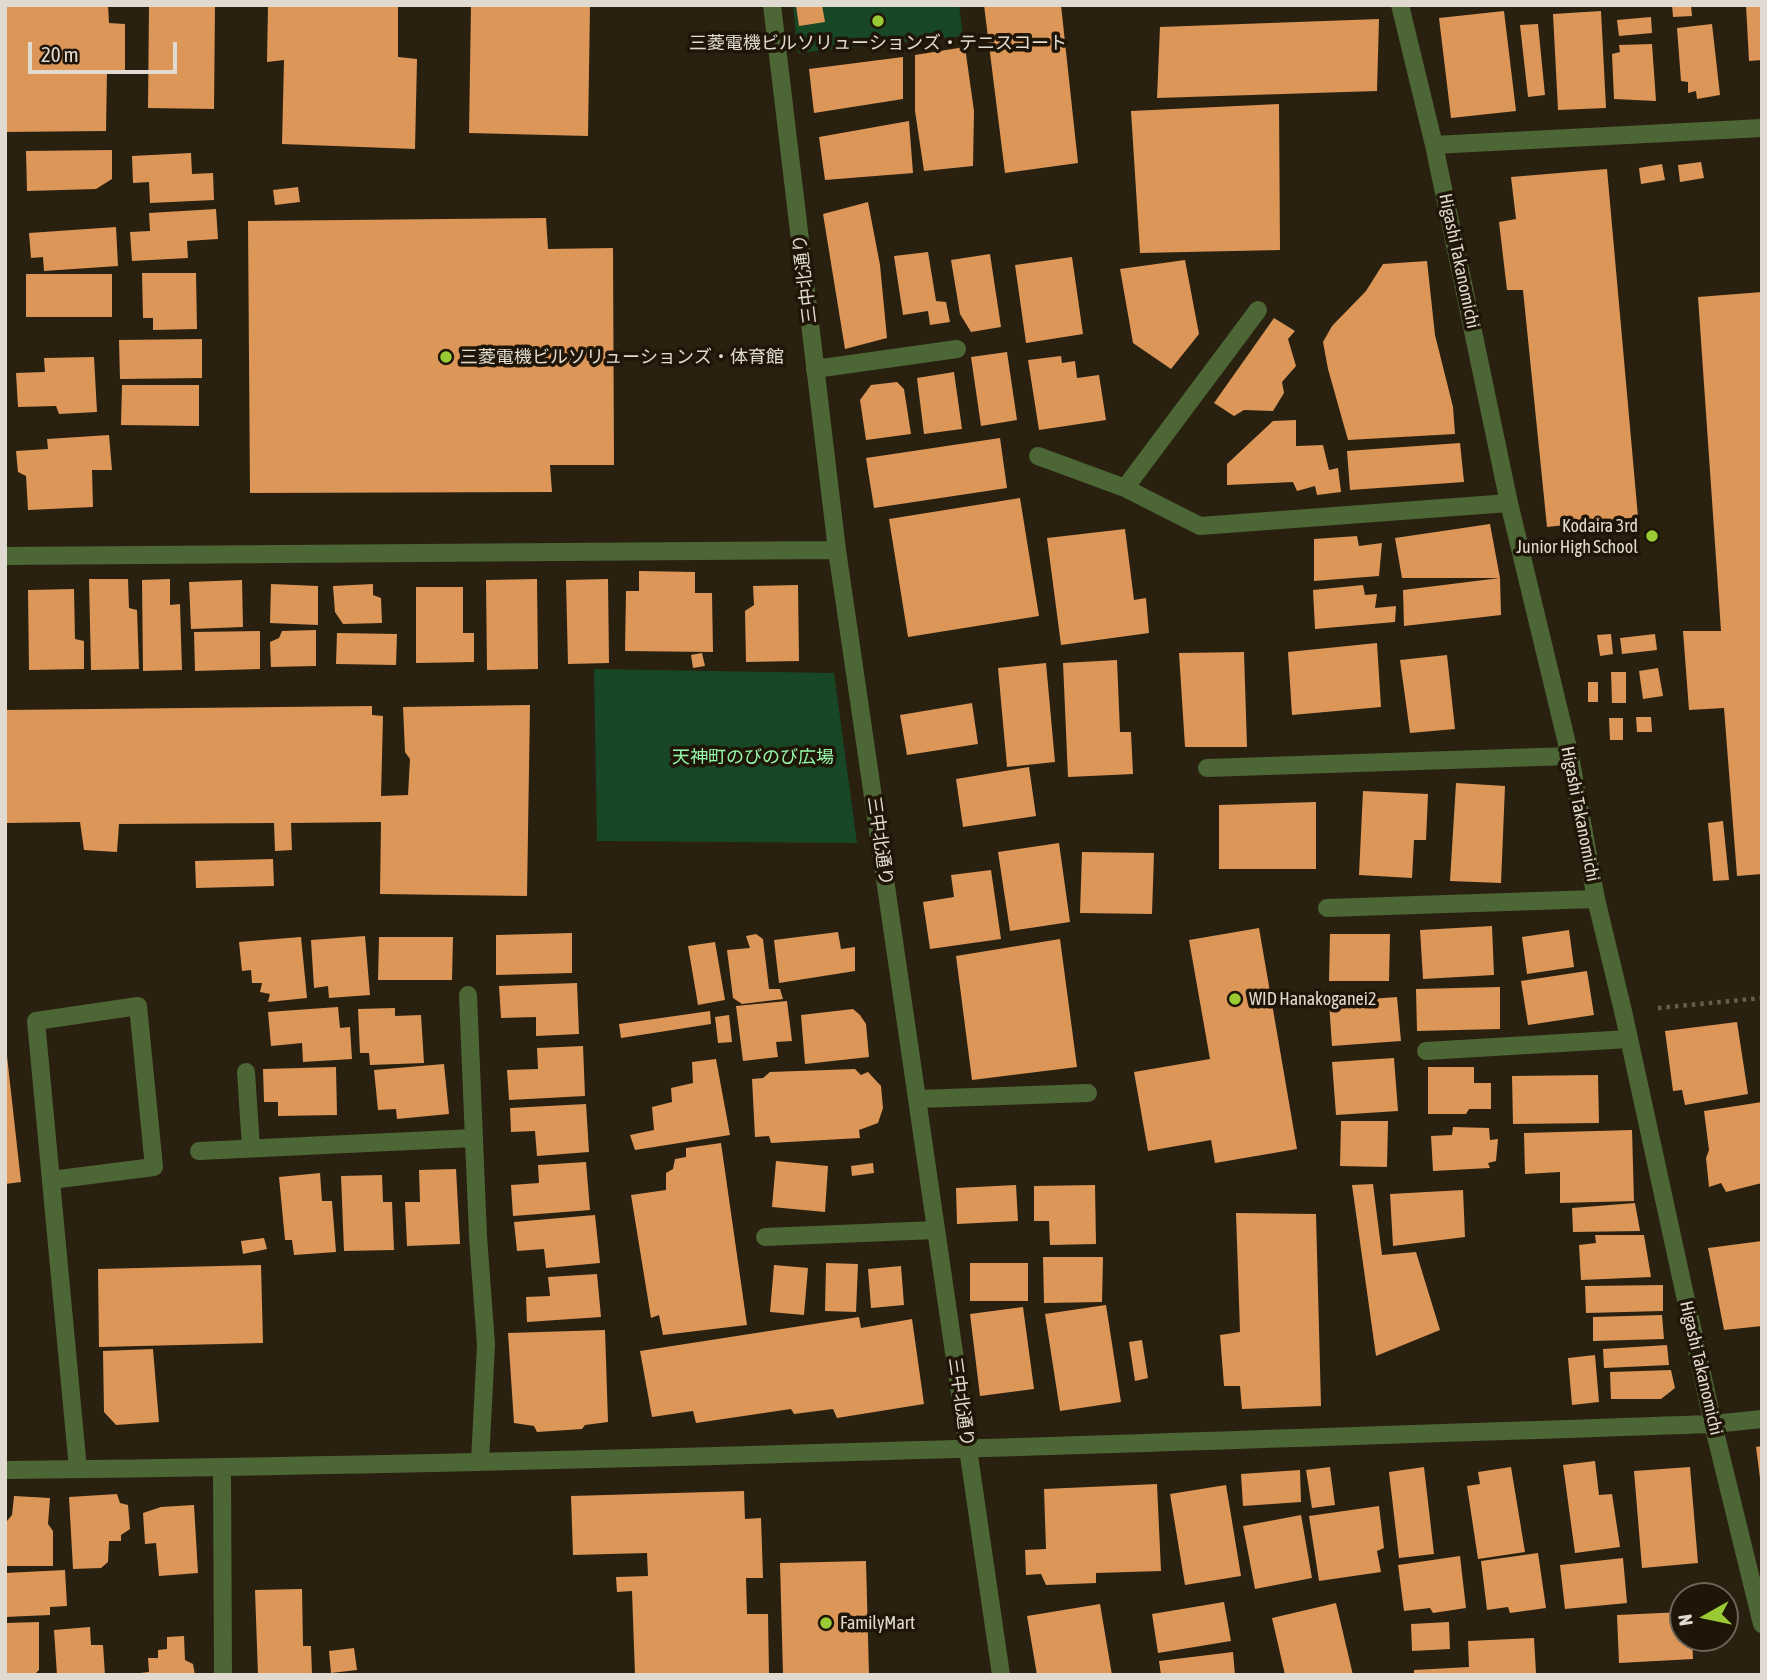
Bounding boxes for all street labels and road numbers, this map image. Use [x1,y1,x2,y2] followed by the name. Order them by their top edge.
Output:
[1434,192,1484,330] street label: Higashi Takanomichi
[789,233,821,325] street label: 三中北通り
[1556,745,1604,883] street label: Higashi Takanomichi
[863,795,897,887] street label: 三中北通り
[1675,1299,1727,1437] street label: Higashi Takanomichi
[944,1356,978,1448] street label: 三中北通り

